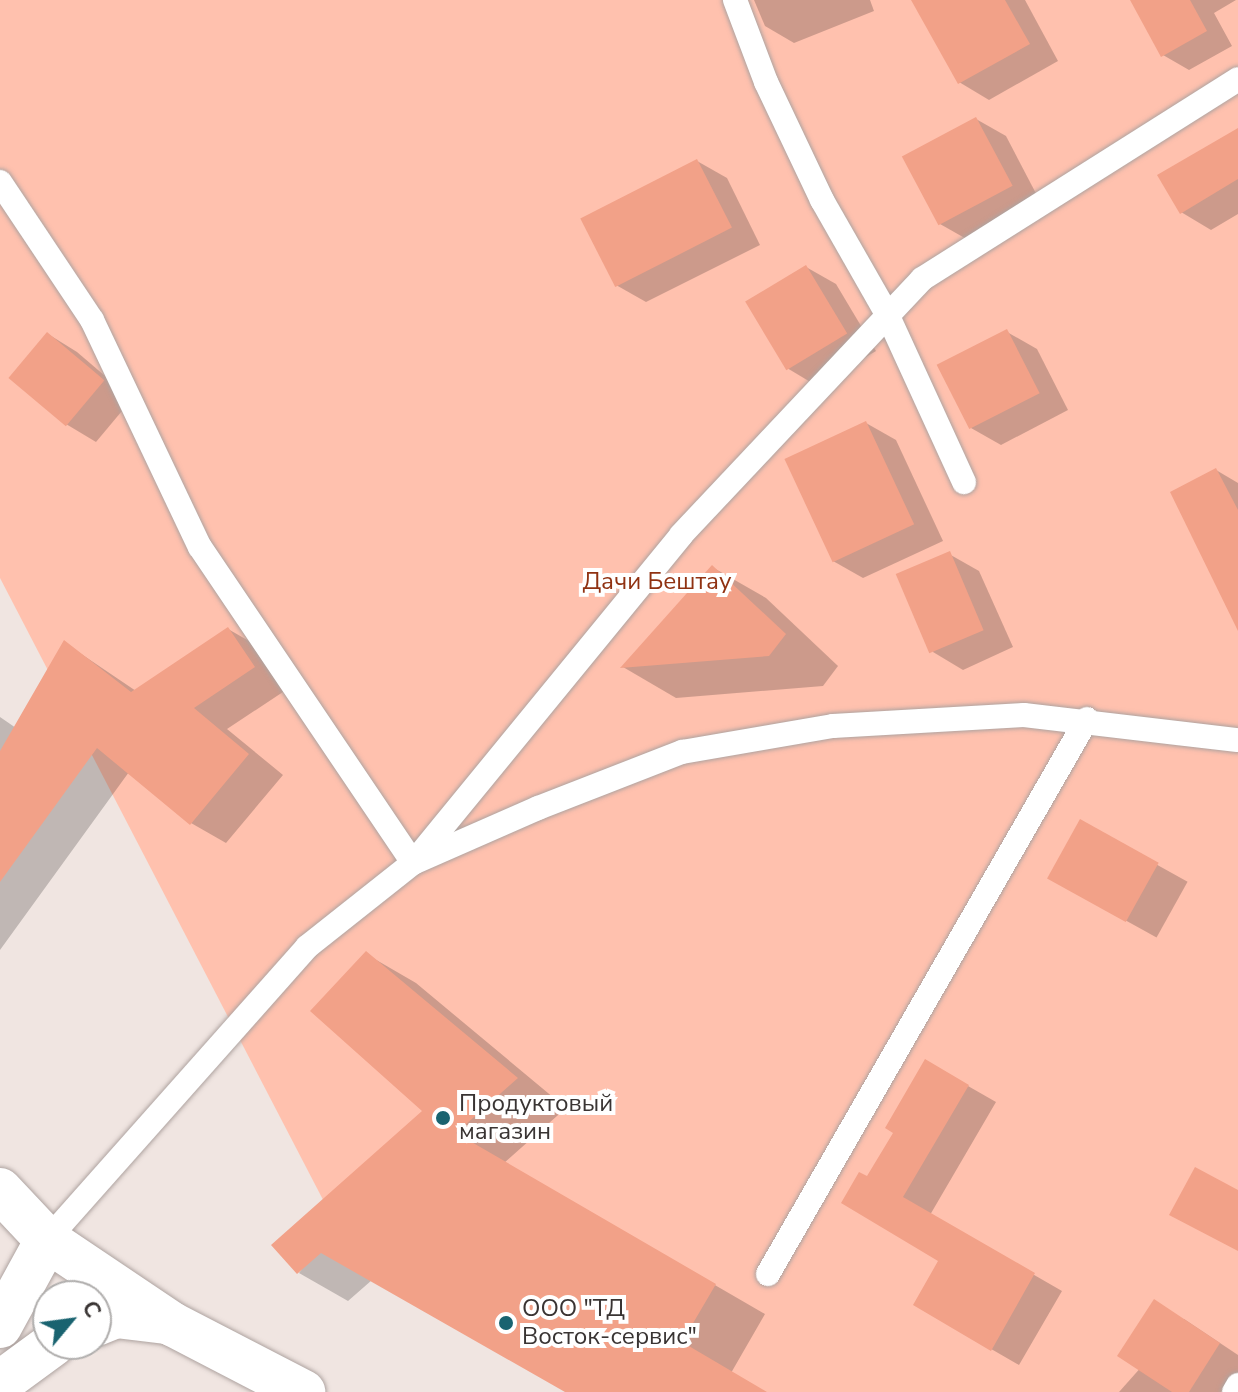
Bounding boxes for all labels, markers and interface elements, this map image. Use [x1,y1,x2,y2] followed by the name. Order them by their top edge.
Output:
[582,568,732,596] park label: Дачи Бештау
[459,1090,613,1146] place label: Продуктовый магазин
[434,1109,452,1127] marker: Продуктовый магазин
[32,1280,112,1360] north arrow
[522,1295,697,1351] place label: ООО "ТД Восток-сервис"
[74,1296,108,1323] text: С
[497,1314,515,1332] marker: ООО "ТД Восток-сервис"

